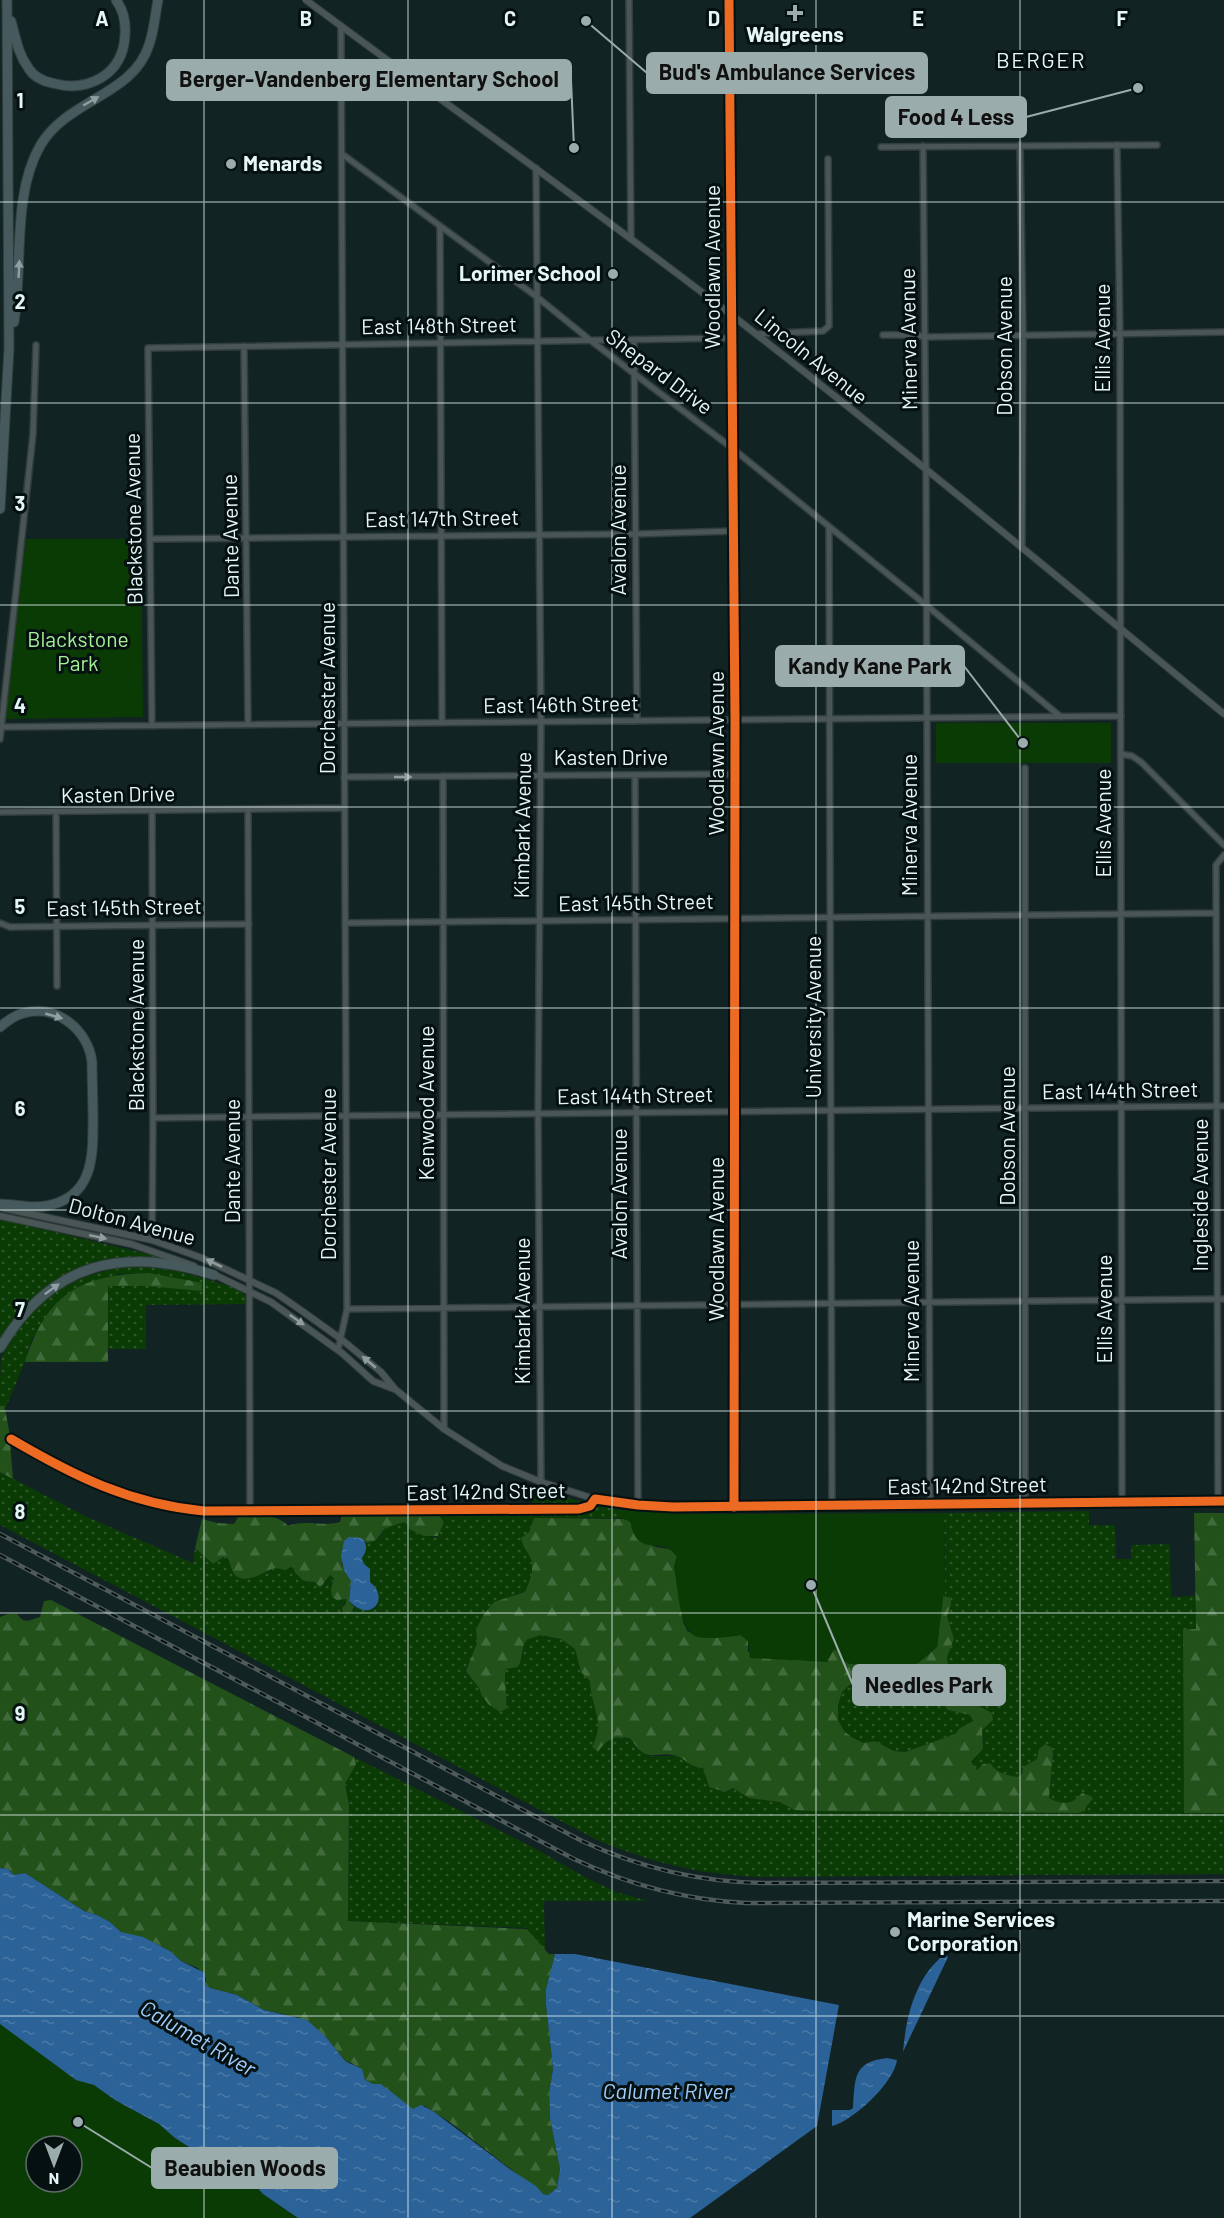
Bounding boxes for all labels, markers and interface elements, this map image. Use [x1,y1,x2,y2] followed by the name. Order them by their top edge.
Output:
[95,6,109,30] text: A
[300,6,312,30] text: B
[504,6,516,30] text: C
[708,6,720,30] text: D
[788,6,802,20] marker: Walgreens
[912,6,924,30] text: E
[1116,6,1128,30] text: F
[746,21,844,46] place label: Walgreens
[996,46,1086,72] district label: BERGER
[647,53,927,93] callout: Bud's Ambulance Services
[659,58,915,84] text: Bud's Ambulance Services
[167,60,571,100] callout: Berger-Vandenberg Elementary School
[179,65,559,91] text: Berger-Vandenberg Elementary School
[16,88,24,112] text: 1
[83,95,99,106] one-way arrow
[886,97,1026,137] callout: Food 4 Less
[898,103,1014,129] text: Food 4 Less
[243,150,322,175] place label: Menards
[224,157,238,171] marker: Menards
[699,185,724,349] street label: Woodlawn Avenue
[15,260,24,279] one-way arrow
[459,260,601,285] place label: Lorimer School
[606,267,620,281] marker: Lorimer School
[894,268,921,410] street label: Minerva Avenue
[991,276,1016,416] street label: Dobson Avenue
[1089,284,1114,392] street label: Ellis Avenue
[14,289,26,313] text: 2
[751,303,873,409] street label: Lincoln Avenue
[361,311,517,338] street label: East 148th Street
[602,323,718,419] street label: Shepard Drive
[118,433,147,605] street label: Blackstone Avenue
[605,464,630,596] street label: Avalon Avenue
[216,474,243,598] street label: Dante Avenue
[15,491,25,515] text: 3
[365,504,519,531] street label: East 147th Street
[314,602,339,774] street label: Dorchester Avenue
[27,626,129,675] park label: Blackstone Park
[776,646,964,686] callout: Kandy Kane Park
[788,652,952,678] text: Kandy Kane Park
[703,671,728,835] street label: Woodlawn Avenue
[483,690,639,717] street label: East 146th Street
[14,693,26,717] text: 4
[554,744,668,769] street label: Kasten Drive
[508,751,535,899] street label: Kimbark Avenue
[896,754,921,896] street label: Minerva Avenue
[1090,769,1115,877] street label: Ellis Avenue
[393,772,412,781] one-way arrow
[61,780,175,807] street label: Kasten Drive
[558,888,714,915] street label: East 145th Street
[46,893,202,920] street label: East 145th Street
[15,894,26,918] text: 5
[800,936,825,1098] street label: University Avenue
[123,939,148,1111] street label: Blackstone Avenue
[45,1011,63,1021] one-way arrow
[413,1026,438,1180] street label: Kenwood Avenue
[994,1066,1019,1206] street label: Dobson Avenue
[1042,1076,1198,1103] street label: East 144th Street
[557,1081,713,1108] street label: East 144th Street
[315,1088,340,1260] street label: Dorchester Avenue
[15,1096,26,1120] text: 6
[219,1099,244,1223] street label: Dante Avenue
[1187,1119,1212,1271] street label: Ingleside Avenue
[606,1128,631,1260] street label: Avalon Avenue
[703,1157,728,1321] street label: Woodlawn Avenue
[66,1192,199,1249] street label: Dolton Avenue
[89,1232,108,1242] one-way arrow
[509,1238,534,1384] street label: Kimbark Avenue
[898,1240,923,1382] street label: Minerva Avenue
[1091,1255,1116,1363] street label: Ellis Avenue
[205,1259,222,1268] one-way arrow
[43,1283,59,1295] one-way arrow
[15,1297,25,1321] text: 7
[290,1313,305,1325] one-way arrow
[362,1357,377,1369] one-way arrow
[887,1471,1047,1498] street label: East 142nd Street
[406,1477,566,1504] street label: East 142nd Street
[15,1499,26,1523] text: 8
[853,1665,1005,1705] callout: Needles Park
[865,1671,994,1697] text: Needles Park
[15,1701,25,1725] text: 9
[907,1906,1055,1955] place label: Marine Services Corporation
[888,1925,902,1939] marker: Marine Services Corporation
[136,1994,262,2081] water label: Calumet River
[603,2077,733,2103] water label: Calumet River
[24,2134,84,2194] north arrow
[152,2148,337,2188] callout: Beaubien Woods
[164,2154,326,2180] text: Beaubien Woods
[49,2170,59,2189] text: N

